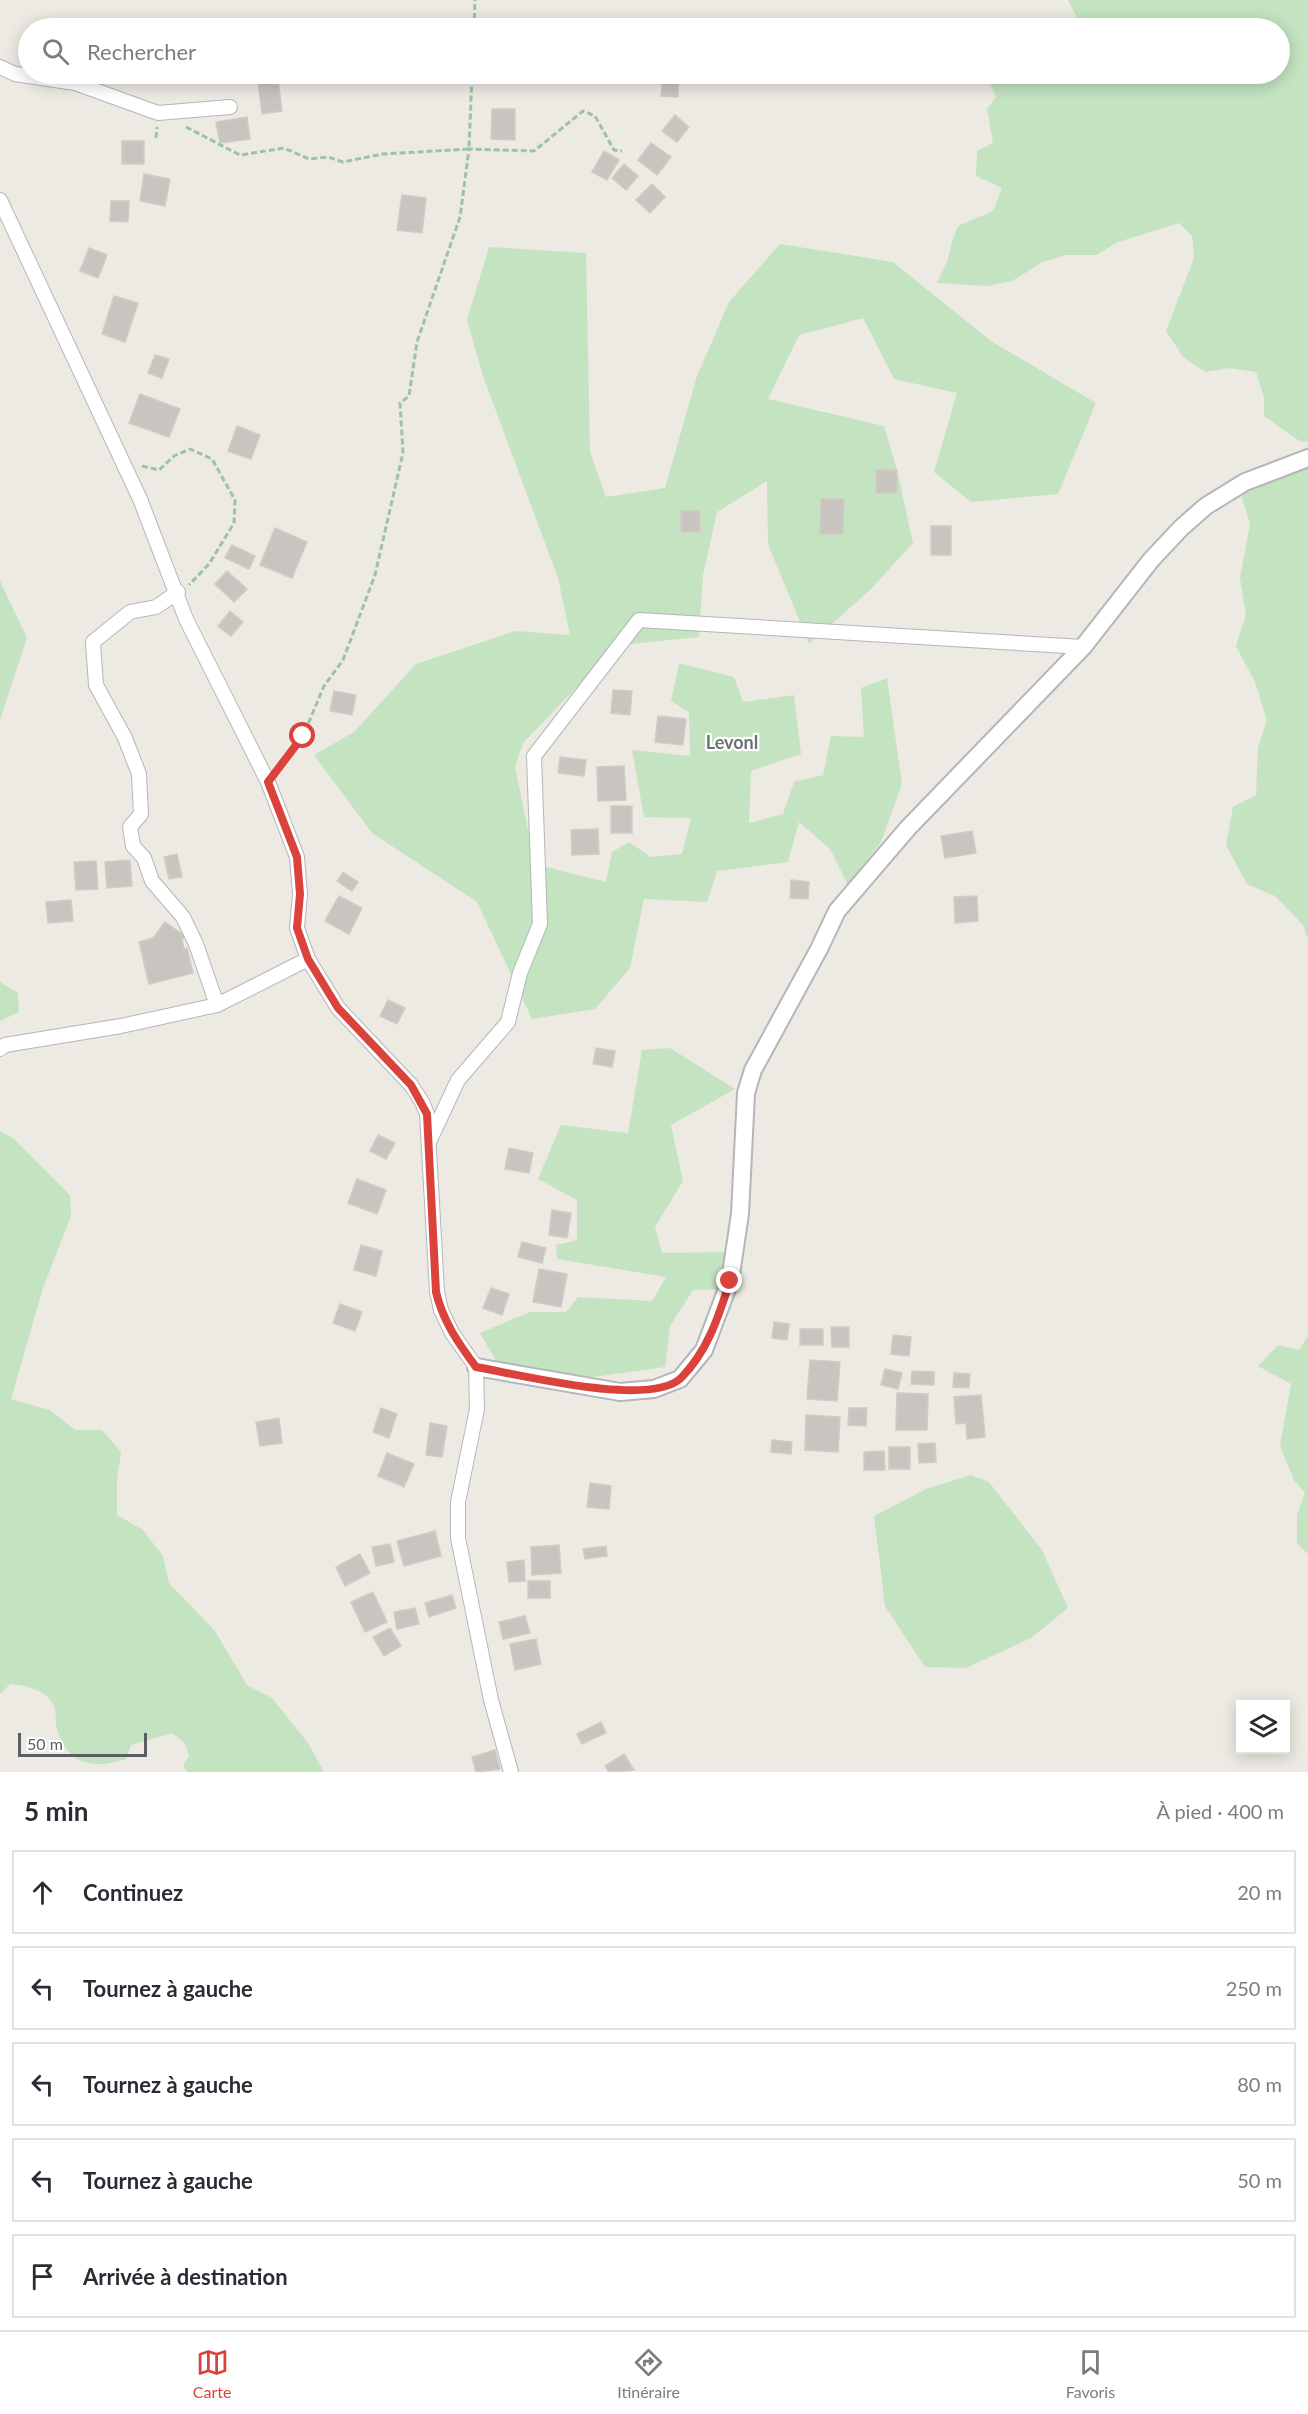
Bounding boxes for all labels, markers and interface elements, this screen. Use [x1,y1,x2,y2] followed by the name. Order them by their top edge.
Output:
[18,18,1290,84] search box
[39,35,72,68] icon: search
[87,38,196,65] text: Rechercher
[289,722,315,748] route start
[706,731,758,753] district label: Levonl
[716,1267,742,1293] route end
[1236,1700,1290,1754] map controls
[1236,1700,1290,1754] button: layers
[18,1730,147,1758] scale bar
[27,1734,63,1753] text: 50 m
[24,1795,88,1827] text: 5 min
[1156,1799,1284,1823] text: À pied · 400 m
[26,1876,59,1909] icon: ahead
[83,1879,183,1906] text: Continuez
[1237,1880,1282,1904] text: 20 m
[26,1972,59,2005] icon: left
[83,1975,253,2002] text: Tournez à gauche
[1226,1976,1282,2000] text: 250 m
[26,2068,59,2101] icon: left
[83,2071,253,2098] text: Tournez à gauche
[1237,2072,1282,2096] text: 80 m
[26,2164,59,2197] icon: left
[83,2167,253,2194] text: Tournez à gauche
[1237,2168,1282,2192] text: 50 m
[26,2260,59,2293] icon: arrive
[83,2263,288,2290] text: Arrivée à destination
[193,2346,231,2401] tab: Carte
[617,2346,680,2401] tab: Itinéraire
[1066,2346,1115,2401] tab: Favoris

